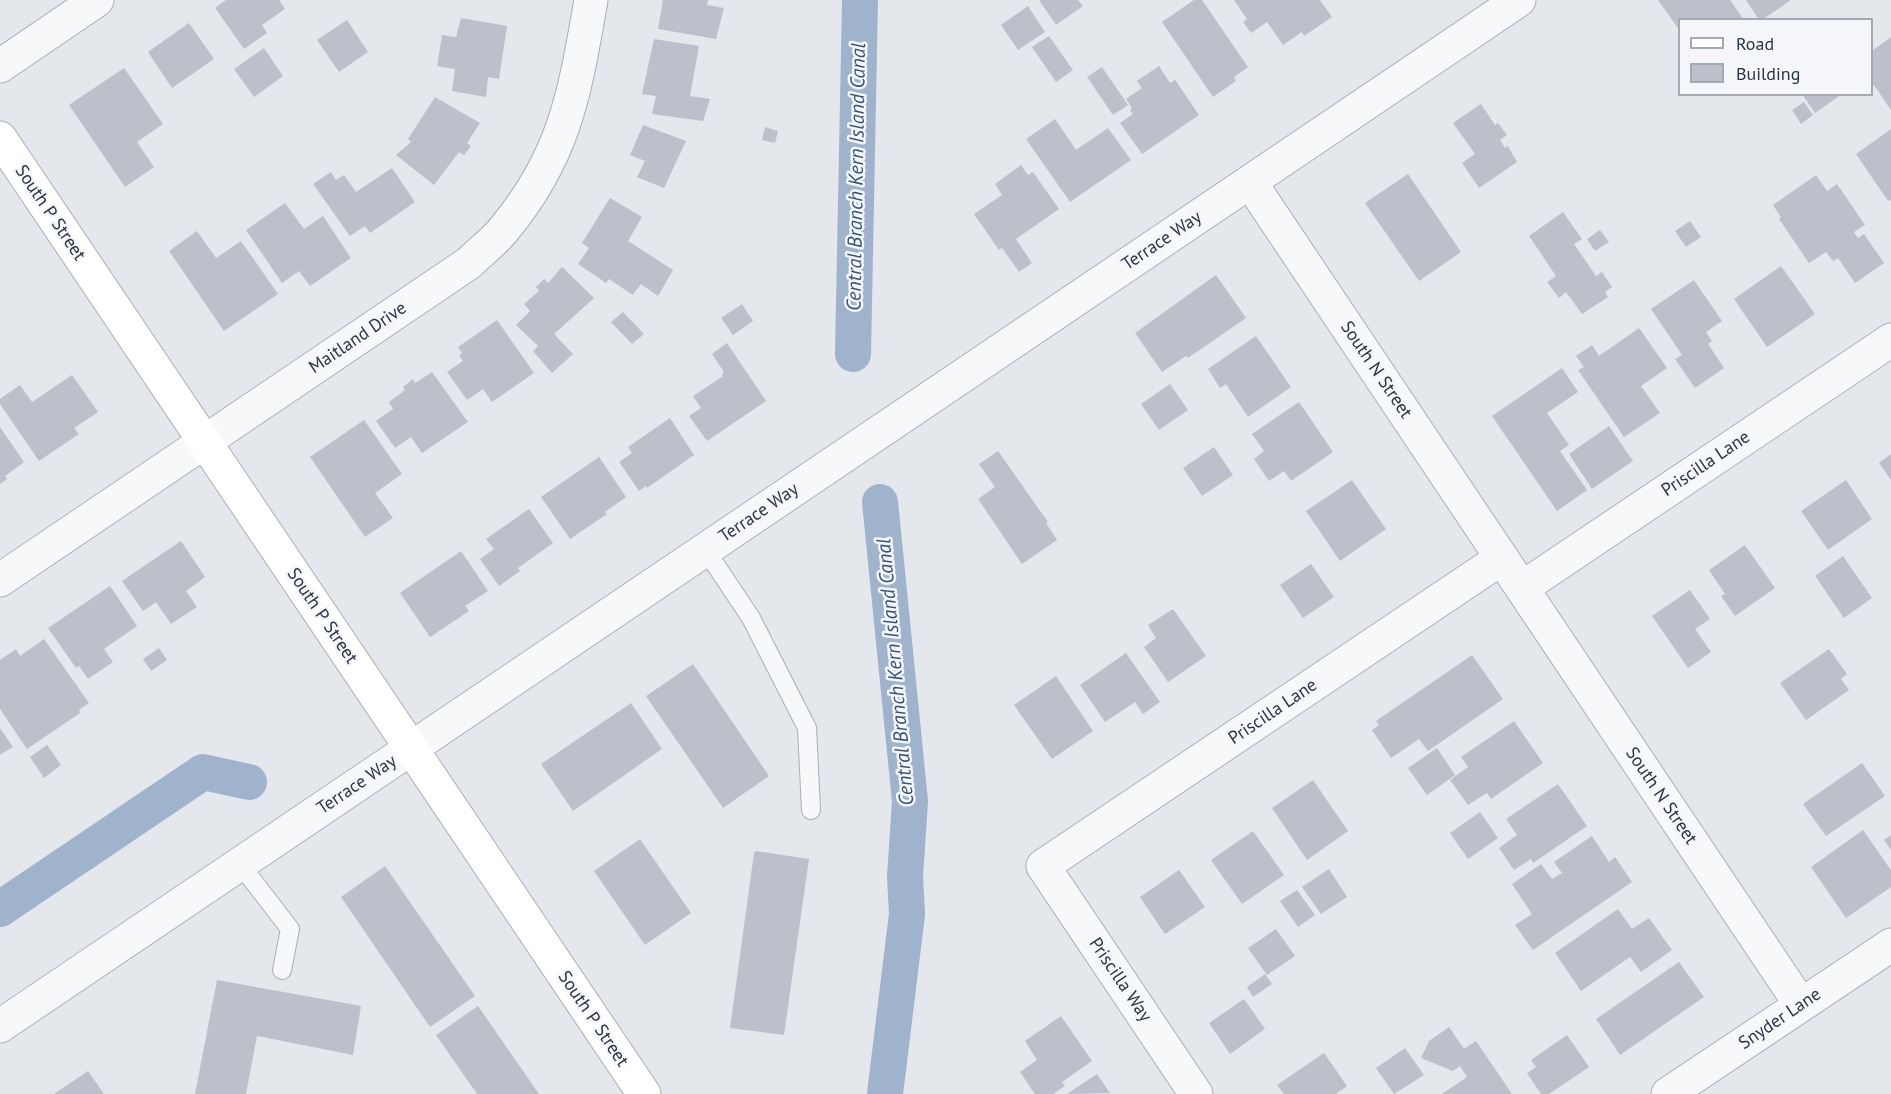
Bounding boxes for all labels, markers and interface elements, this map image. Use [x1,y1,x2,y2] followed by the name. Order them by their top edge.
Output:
[1678,18,1873,96] legend
[1736,32,1774,55] text: Road
[843,43,871,311] water label: Central Branch Kern Island Canal
[1736,62,1800,85] text: Building
[10,161,90,265] street label: South P Street
[1118,207,1206,275] street label: Terrace Way
[305,297,411,379] street label: Maitland Drive
[1336,317,1416,423] street label: South N Street
[1658,427,1754,501] street label: Priscilla Lane
[715,479,803,547] street label: Terrace Way
[872,538,920,806] water label: Central Branch Kern Island Canal
[282,564,362,668] street label: South P Street
[1225,675,1321,749] street label: Priscilla Lane
[1621,743,1701,849] street label: South N Street
[313,751,401,819] street label: Terrace Way
[1084,934,1156,1026] street label: Priscilla Way
[553,967,633,1071] street label: South P Street
[1735,984,1825,1054] street label: Snyder Lane

